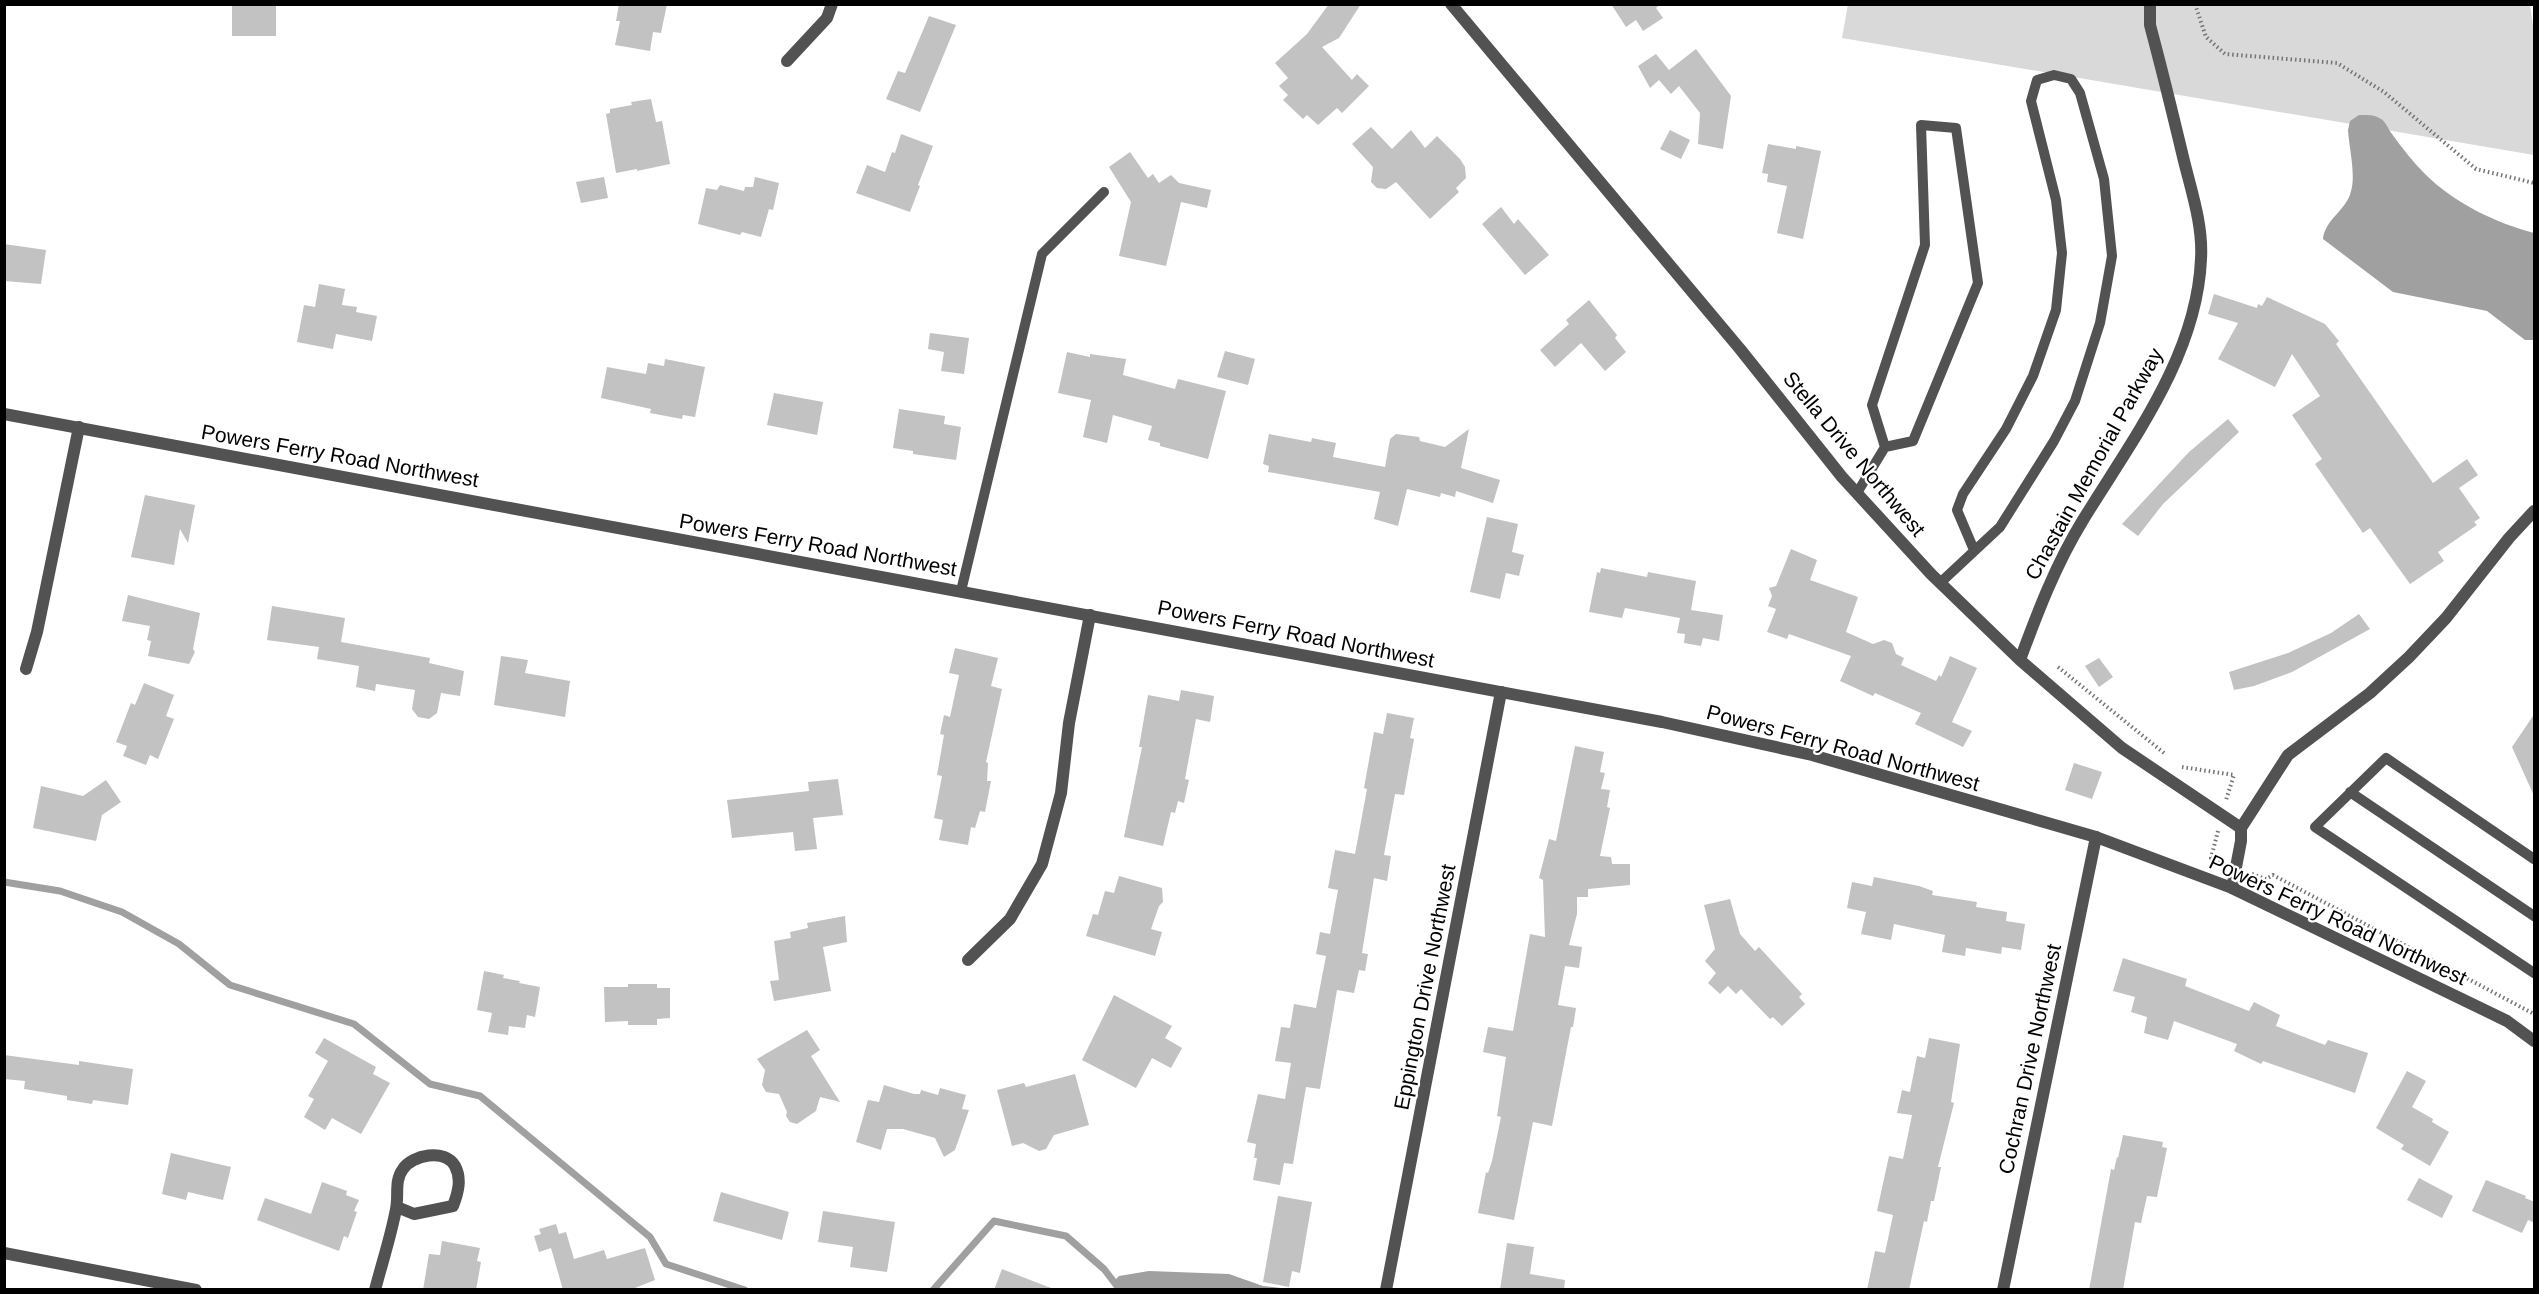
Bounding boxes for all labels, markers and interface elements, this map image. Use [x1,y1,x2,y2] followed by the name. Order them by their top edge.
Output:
[2020,343,2167,584] street label: Chastain Memorial Parkway
[1779,367,1930,541] street label: Stella Drive Northwest
[200,420,481,491] street label: Powers Ferry Road Northwest
[678,509,959,580] street label: Powers Ferry Road Northwest
[1156,595,1436,672] street label: Powers Ferry Road Northwest
[1704,700,1982,795] street label: Powers Ferry Road Northwest
[2206,850,2471,989] street label: Powers Ferry Road Northwest
[1389,862,1460,1112] street label: Eppington Drive Northwest
[1994,942,2065,1176] street label: Cochran Drive Northwest

